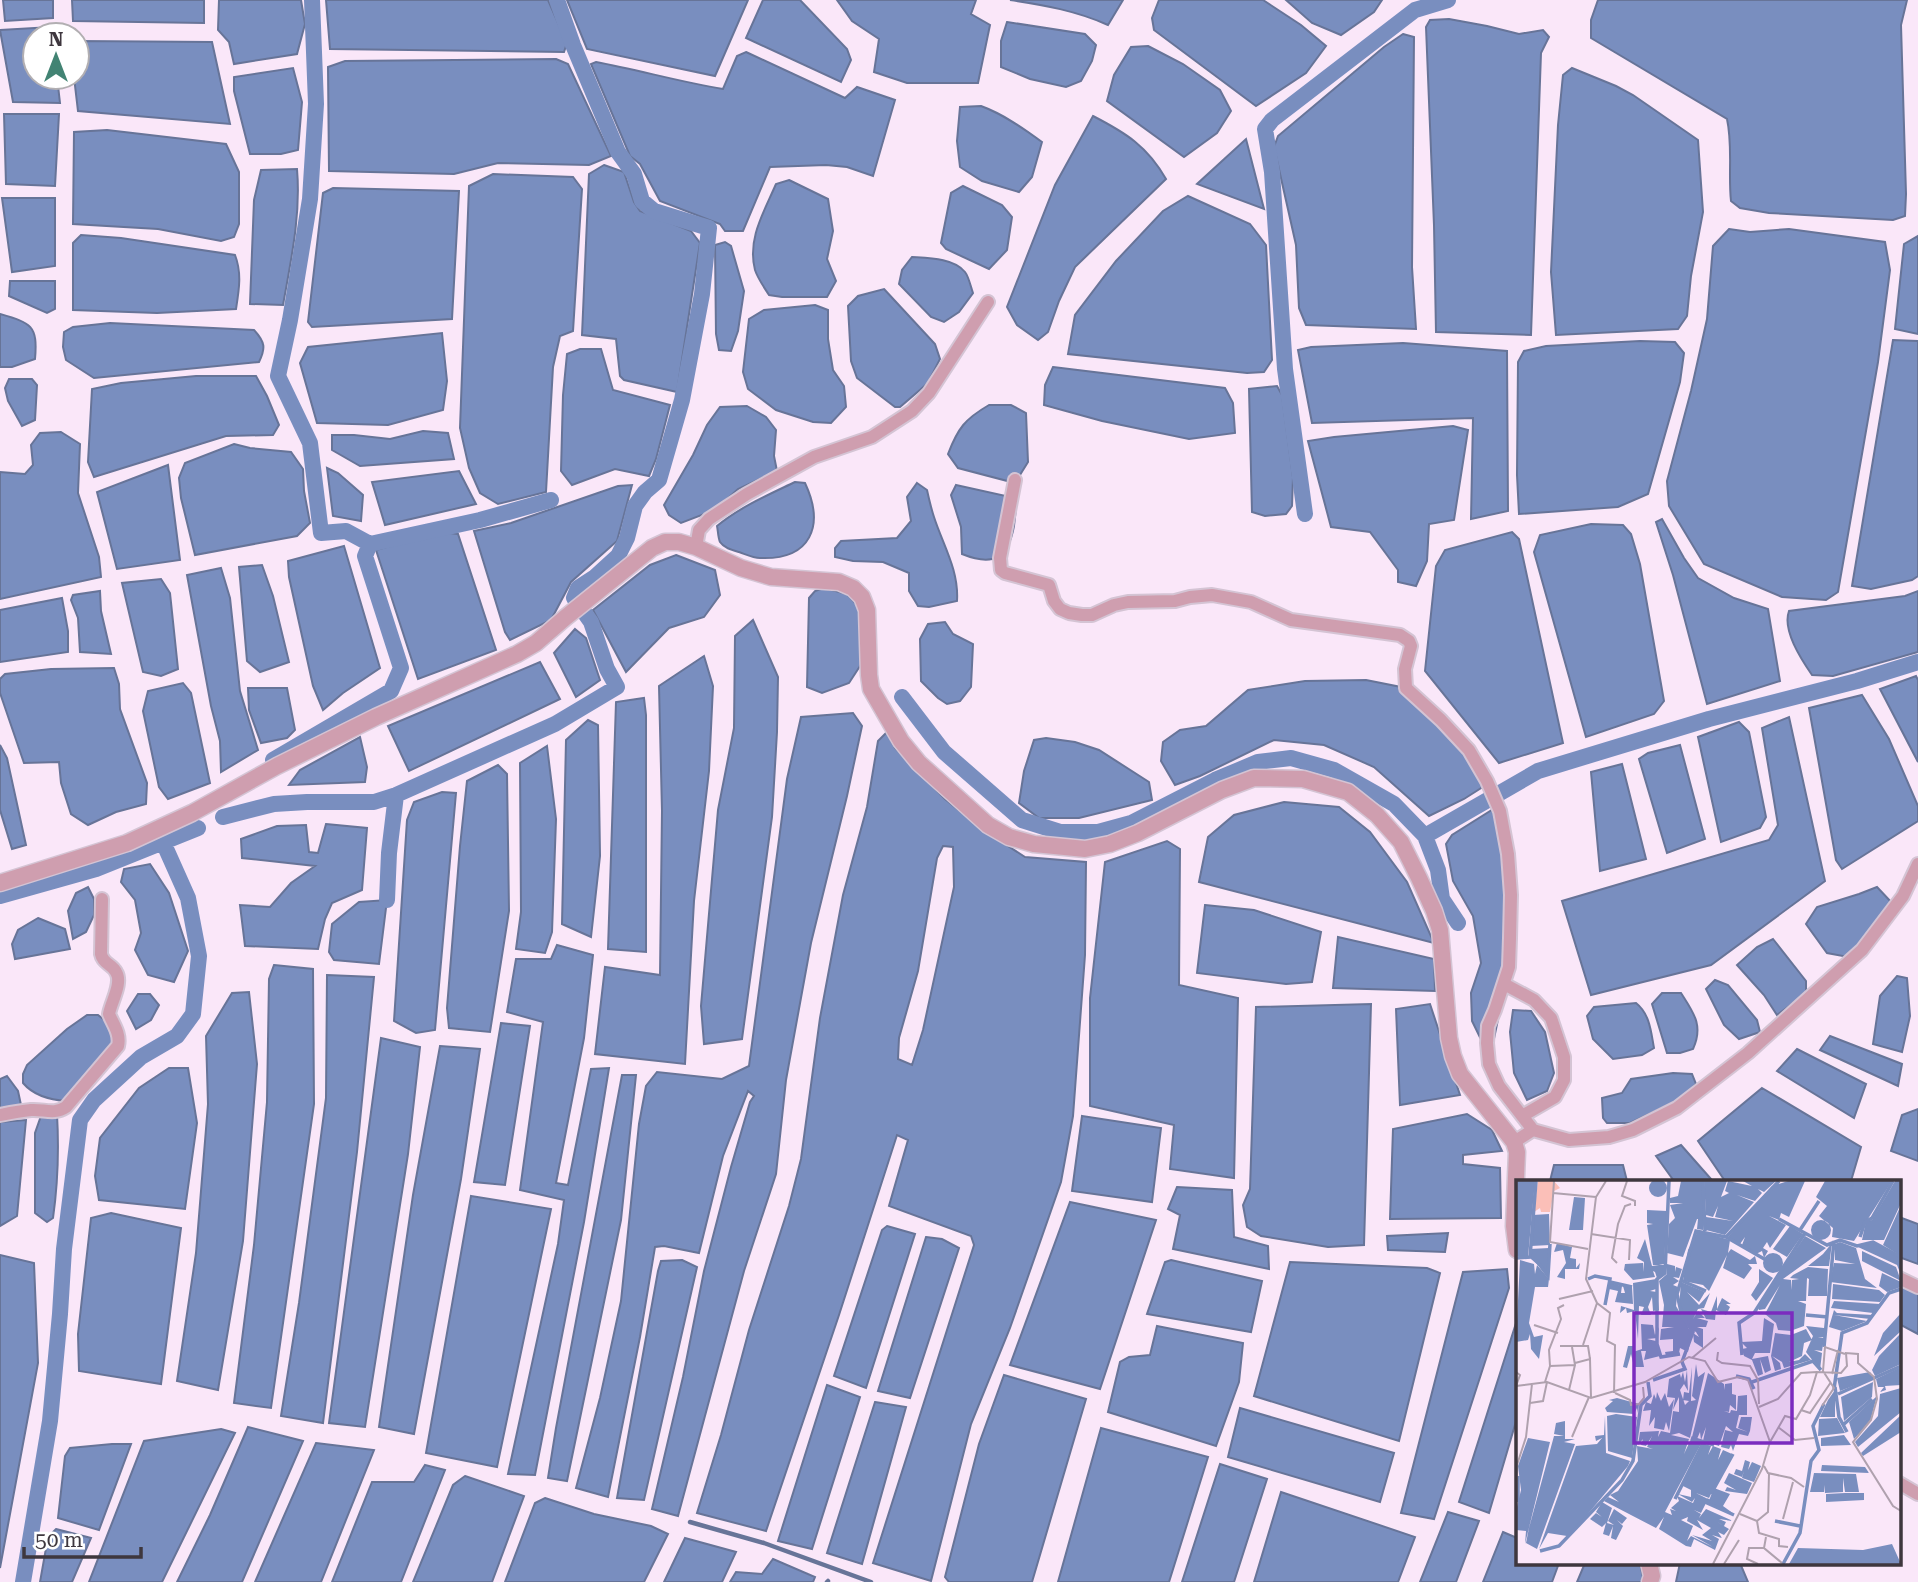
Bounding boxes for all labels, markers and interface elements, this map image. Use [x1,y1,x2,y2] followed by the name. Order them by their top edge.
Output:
[21,21,91,91] north arrow
[49,28,64,51] text: N
[1516,1180,1900,1564] inset map
[24,1516,142,1560] scale bar
[35,1528,83,1552] text: 50 m

